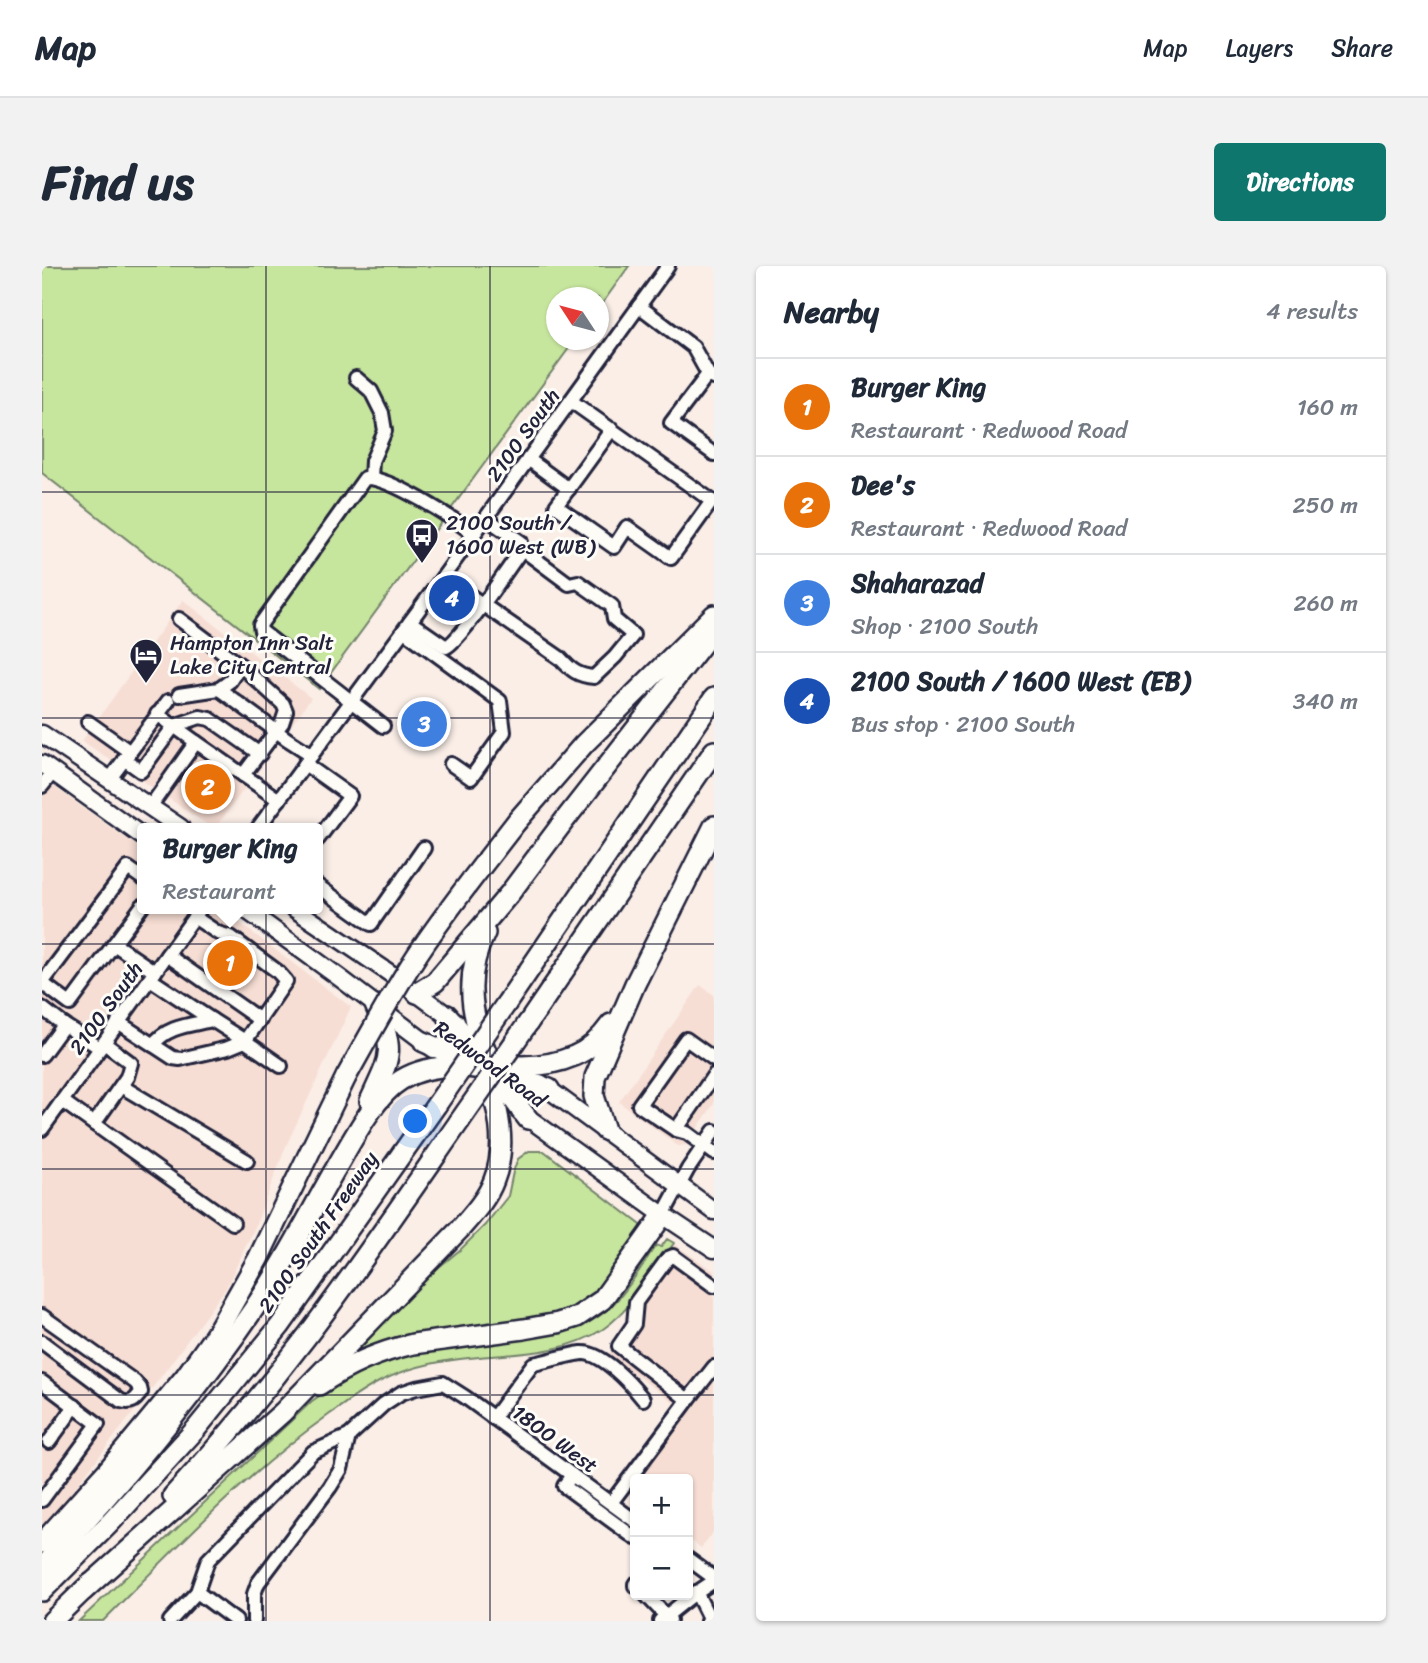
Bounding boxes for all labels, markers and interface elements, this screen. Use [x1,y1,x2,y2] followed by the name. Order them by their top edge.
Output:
[35,19,96,77] text: Map
[1143,27,1188,69] text: Map
[1226,27,1293,69] text: Layers
[1331,27,1393,69] text: Share
[42,139,194,226] text: Find us
[1214,143,1386,221] button: Directions
[784,285,879,339] text: Nearby
[546,287,609,350] north arrow
[1266,291,1358,332] text: 4 results
[851,364,986,410] text: Burger King
[476,380,570,490] street label: 2100 South
[802,387,812,428] text: 1
[1297,387,1358,428] text: 160 m
[851,410,1127,451] text: Restaurant · Redwood Road
[851,462,915,508] text: Dee's
[800,485,814,526] text: 2
[1292,485,1358,526] text: 250 m
[446,504,597,566] place label: 2100 South / 1600 West (WB)
[851,508,1127,549] text: Restaurant · Redwood Road
[403,516,441,565] bus stop icon: 2100 South / 1600 West (WB)
[851,560,984,606] text: Shaharazad
[429,572,475,624] pin: 4
[801,583,813,624] text: 3
[1293,583,1358,624] text: 260 m
[851,606,1038,647] text: Shop · 2100 South
[170,624,334,686] place label: Hampton Inn Salt Lake City Central
[127,636,165,685] hotel icon: Hampton Inn Salt Lake City Central
[851,658,1190,704] text: 2100 South / 1600 West (EB)
[800,681,814,722] text: 4
[1293,681,1358,722] text: 340 m
[401,698,447,750] pin: 3
[851,704,1075,745] text: Bus stop · 2100 South
[185,761,231,813] pin: 2
[137,823,323,914] popup
[162,825,298,871] text: Burger King
[162,871,276,912] text: Restaurant
[207,937,253,989] pin: 1
[59,953,153,1063] street label: 2100 South
[426,1010,556,1119] street label: Redwood Road
[398,1104,432,1138] your location
[248,1143,388,1321] street label: 2100 South Freeway
[504,1394,606,1484] street label: 1800 West
[630,1474,693,1600] map controls
[630,1474,693,1537] button: +
[630,1537,693,1600] button: −

